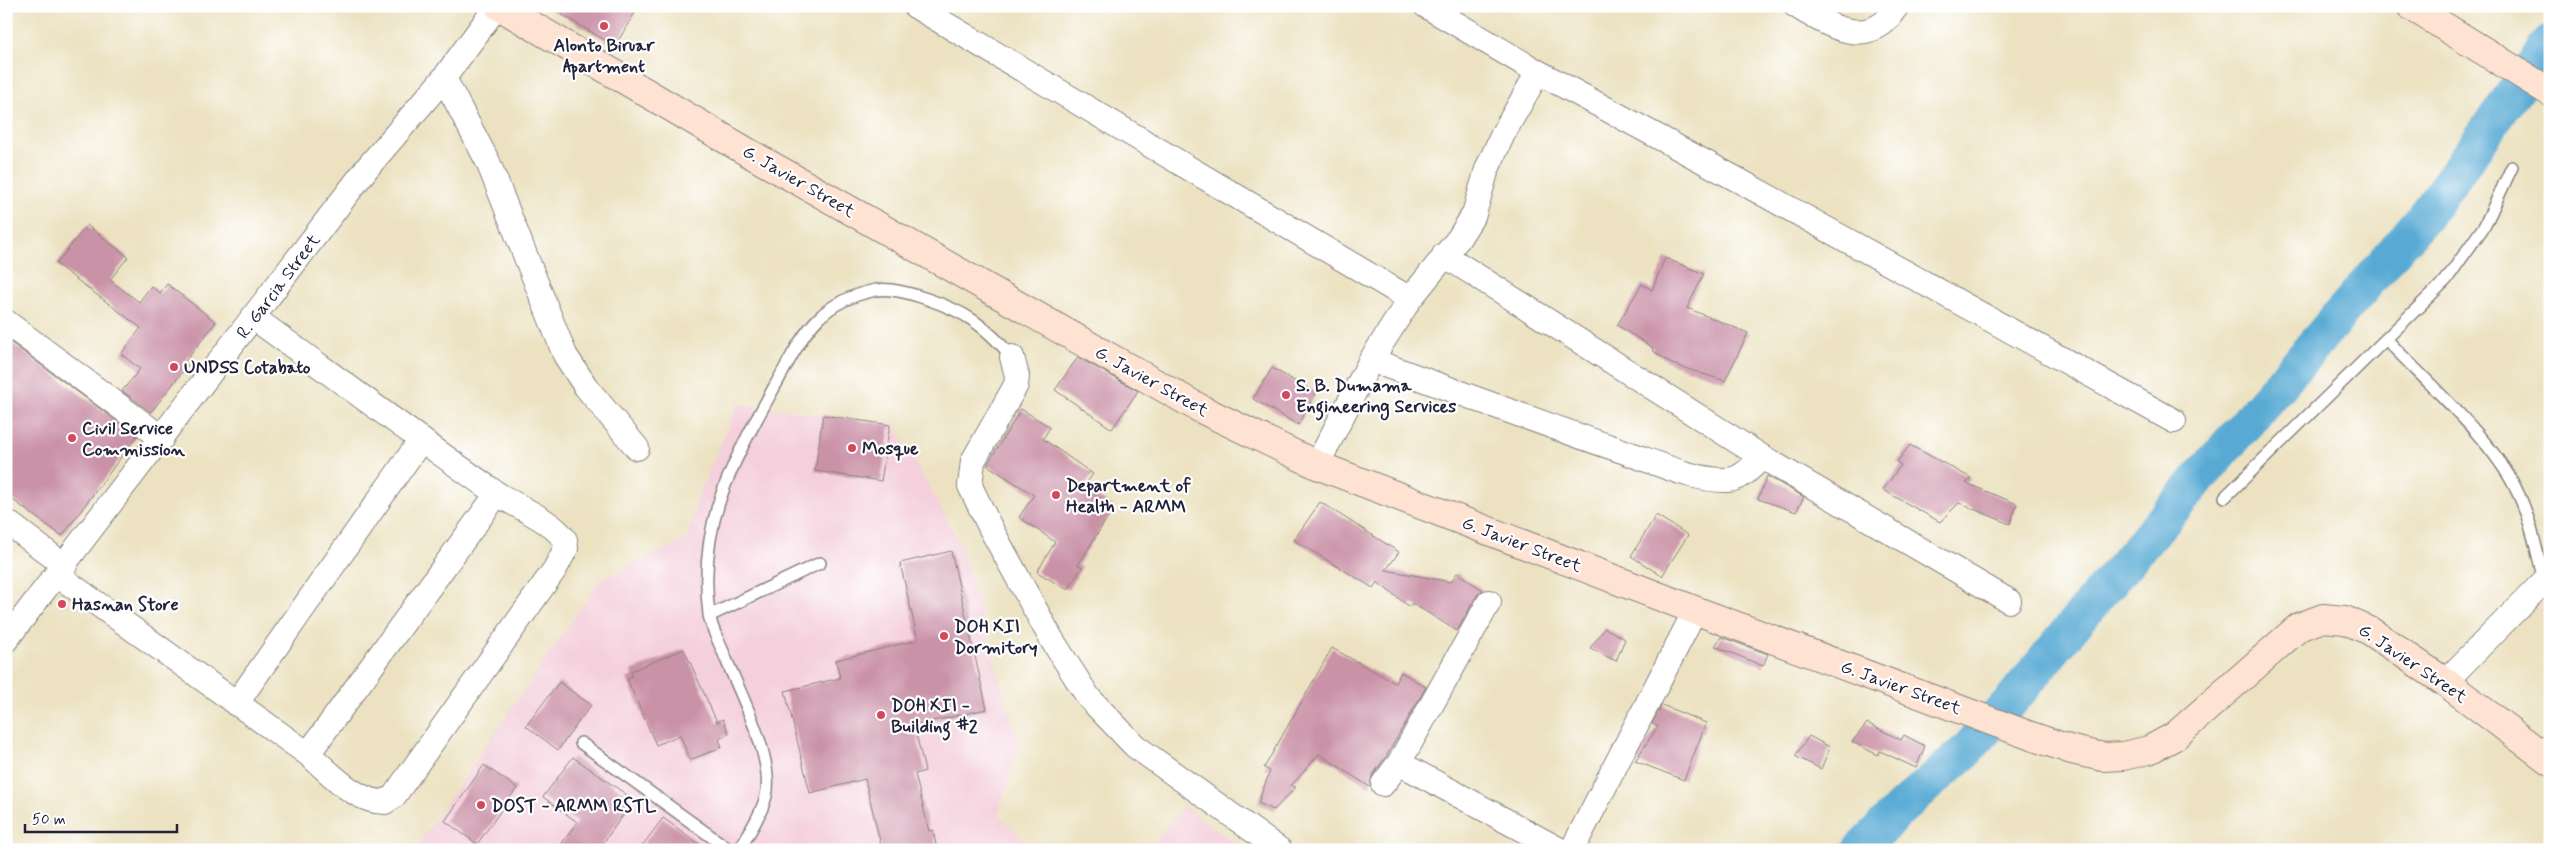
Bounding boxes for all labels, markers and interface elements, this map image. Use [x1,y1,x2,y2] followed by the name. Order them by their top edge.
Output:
[598,20,610,32] marker: Alonto Biruar Apartment
[554,34,655,80] place label: Alonto Biruar Apartment
[738,140,860,224] street label: G. Javier Street
[231,229,326,344] street label: R. Garcia Street
[1090,341,1213,423] street label: G. Javier Street
[184,356,311,380] place label: UNDSS Cotabato
[168,361,180,373] marker: UNDSS Cotabato
[1296,374,1456,421] place label: S. B. Dumama Engineering Services
[1280,389,1292,401] marker: S. B. Dumama Engineering Services
[82,417,186,462] place label: Civil Service Commission
[66,432,78,444] marker: Civil Service Commission
[862,437,919,461] place label: Mosque
[846,442,858,454] marker: Mosque
[1066,474,1191,519] place label: Department of Health - ARMM
[1050,489,1062,501] marker: Department of Health - ARMM
[1458,511,1585,579] street label: G. Javier Street
[72,593,179,617] place label: Hasnan Store
[56,598,68,610] marker: Hasnan Store
[954,615,1038,660] place label: DOH XII Dormitory
[2353,619,2472,709] street label: G. Javier Street
[938,630,950,642] marker: DOH XII Dormitory
[1837,655,1965,721] street label: G. Javier Street
[891,694,978,741] place label: DOH XII - Building #2
[875,709,887,721] marker: DOH XII - Building #2
[491,794,657,818] place label: DOST - ARMM RSTL
[475,799,487,811] marker: DOST - ARMM RSTL
[25,801,178,833] scale bar
[32,810,66,830] text: 50 m

